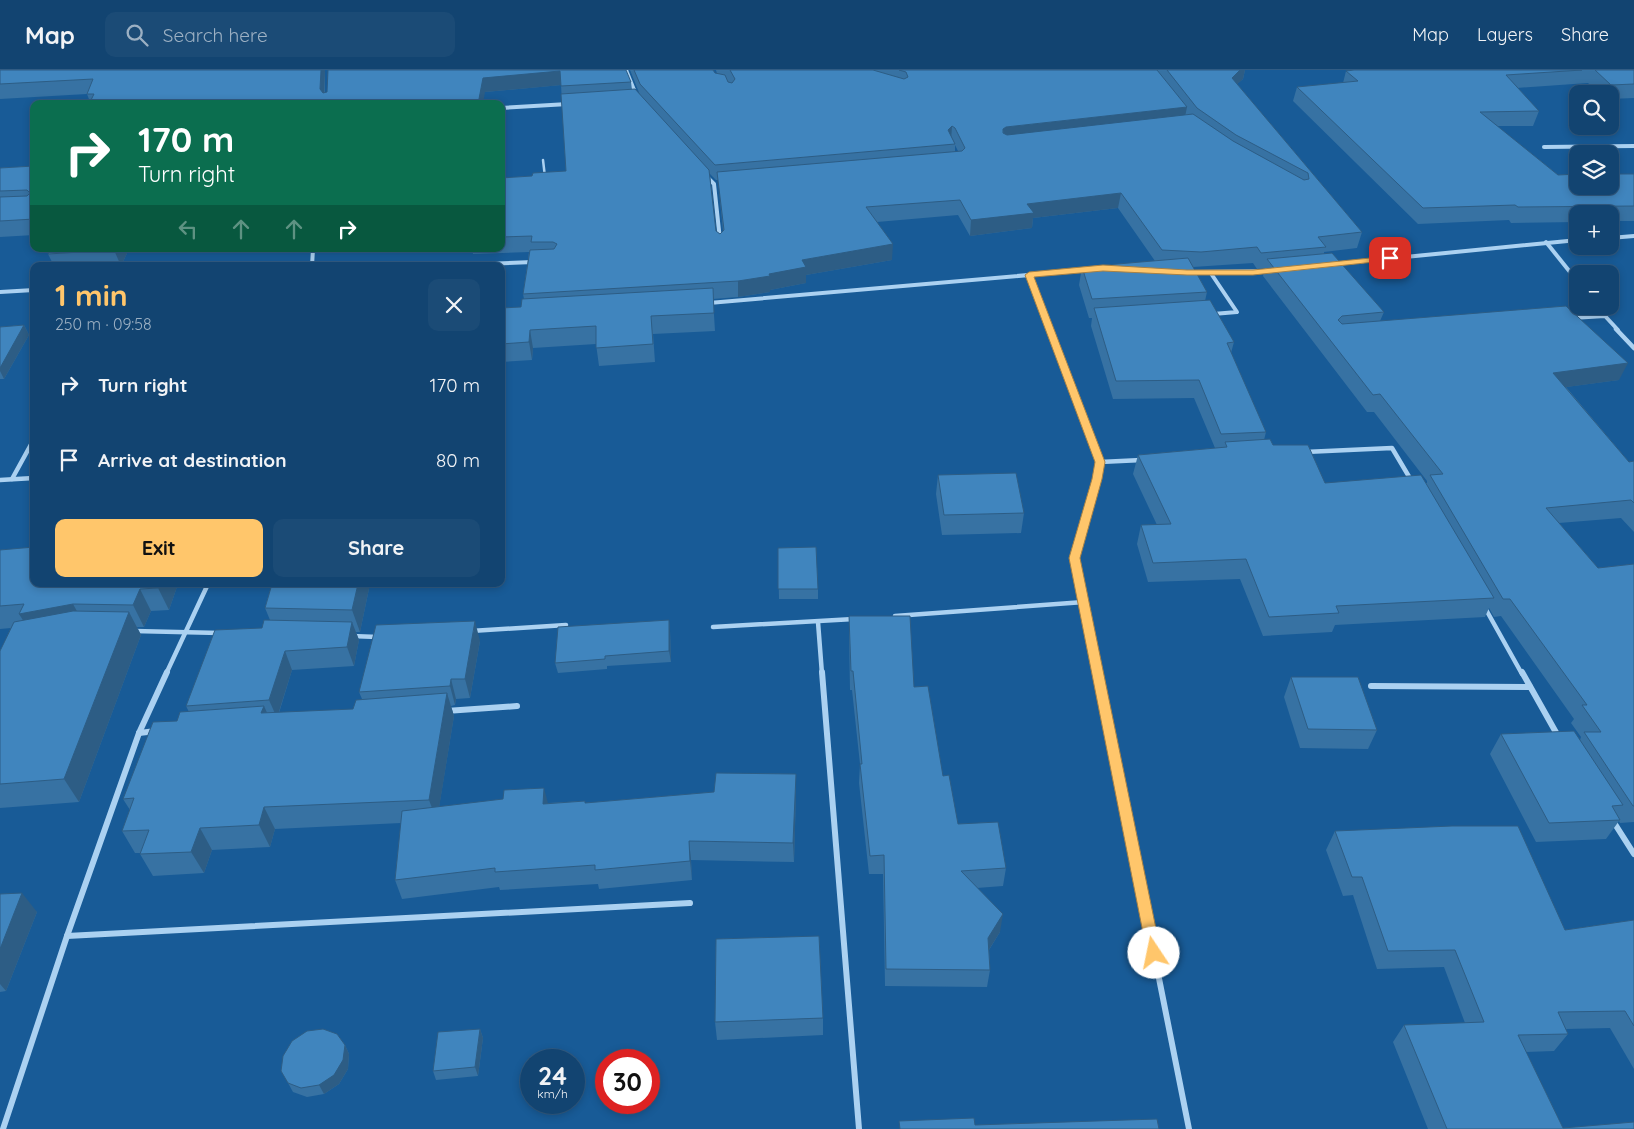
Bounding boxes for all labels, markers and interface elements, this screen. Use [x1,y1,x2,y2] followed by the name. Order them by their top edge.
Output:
[105,12,455,57] search box
[25,20,75,50] text: Map
[123,21,151,49] icon: search
[163,23,268,47] text: Search here
[1412,23,1449,46] text: Map
[1477,23,1533,46] text: Layers
[1561,23,1609,46] text: Share
[1569,85,1619,315] map controls
[1569,85,1619,135] button: search
[138,117,234,161] text: 170 m
[55,120,120,185] icon: right
[1569,145,1619,195] button: layers
[138,160,235,188] text: Turn right
[1569,205,1619,255] button: +
[174,215,202,243] icon: left
[227,215,255,243] icon: ahead
[280,215,308,243] icon: ahead
[333,215,361,243] icon: right
[1369,237,1411,279] pin
[1376,244,1404,272] icon: arrive
[1569,265,1619,315] button: −
[55,276,128,314] text: 1 min
[428,279,480,331] button: close
[55,314,152,334] text: 250 m · 09:58
[55,371,83,399] icon: right
[98,373,187,397] text: Turn right
[429,373,480,397] text: 170 m
[55,446,83,474] icon: arrive
[98,448,287,472] text: Arrive at destination
[436,448,480,472] text: 80 m
[55,519,263,577] button: Exit
[273,519,480,577] button: Share
[1127,926,1179,978] position arrow
[595,1049,660,1114] speed limit sign: 30
[538,1060,567,1091] text: 24
[537,1086,568,1101] text: km/h

